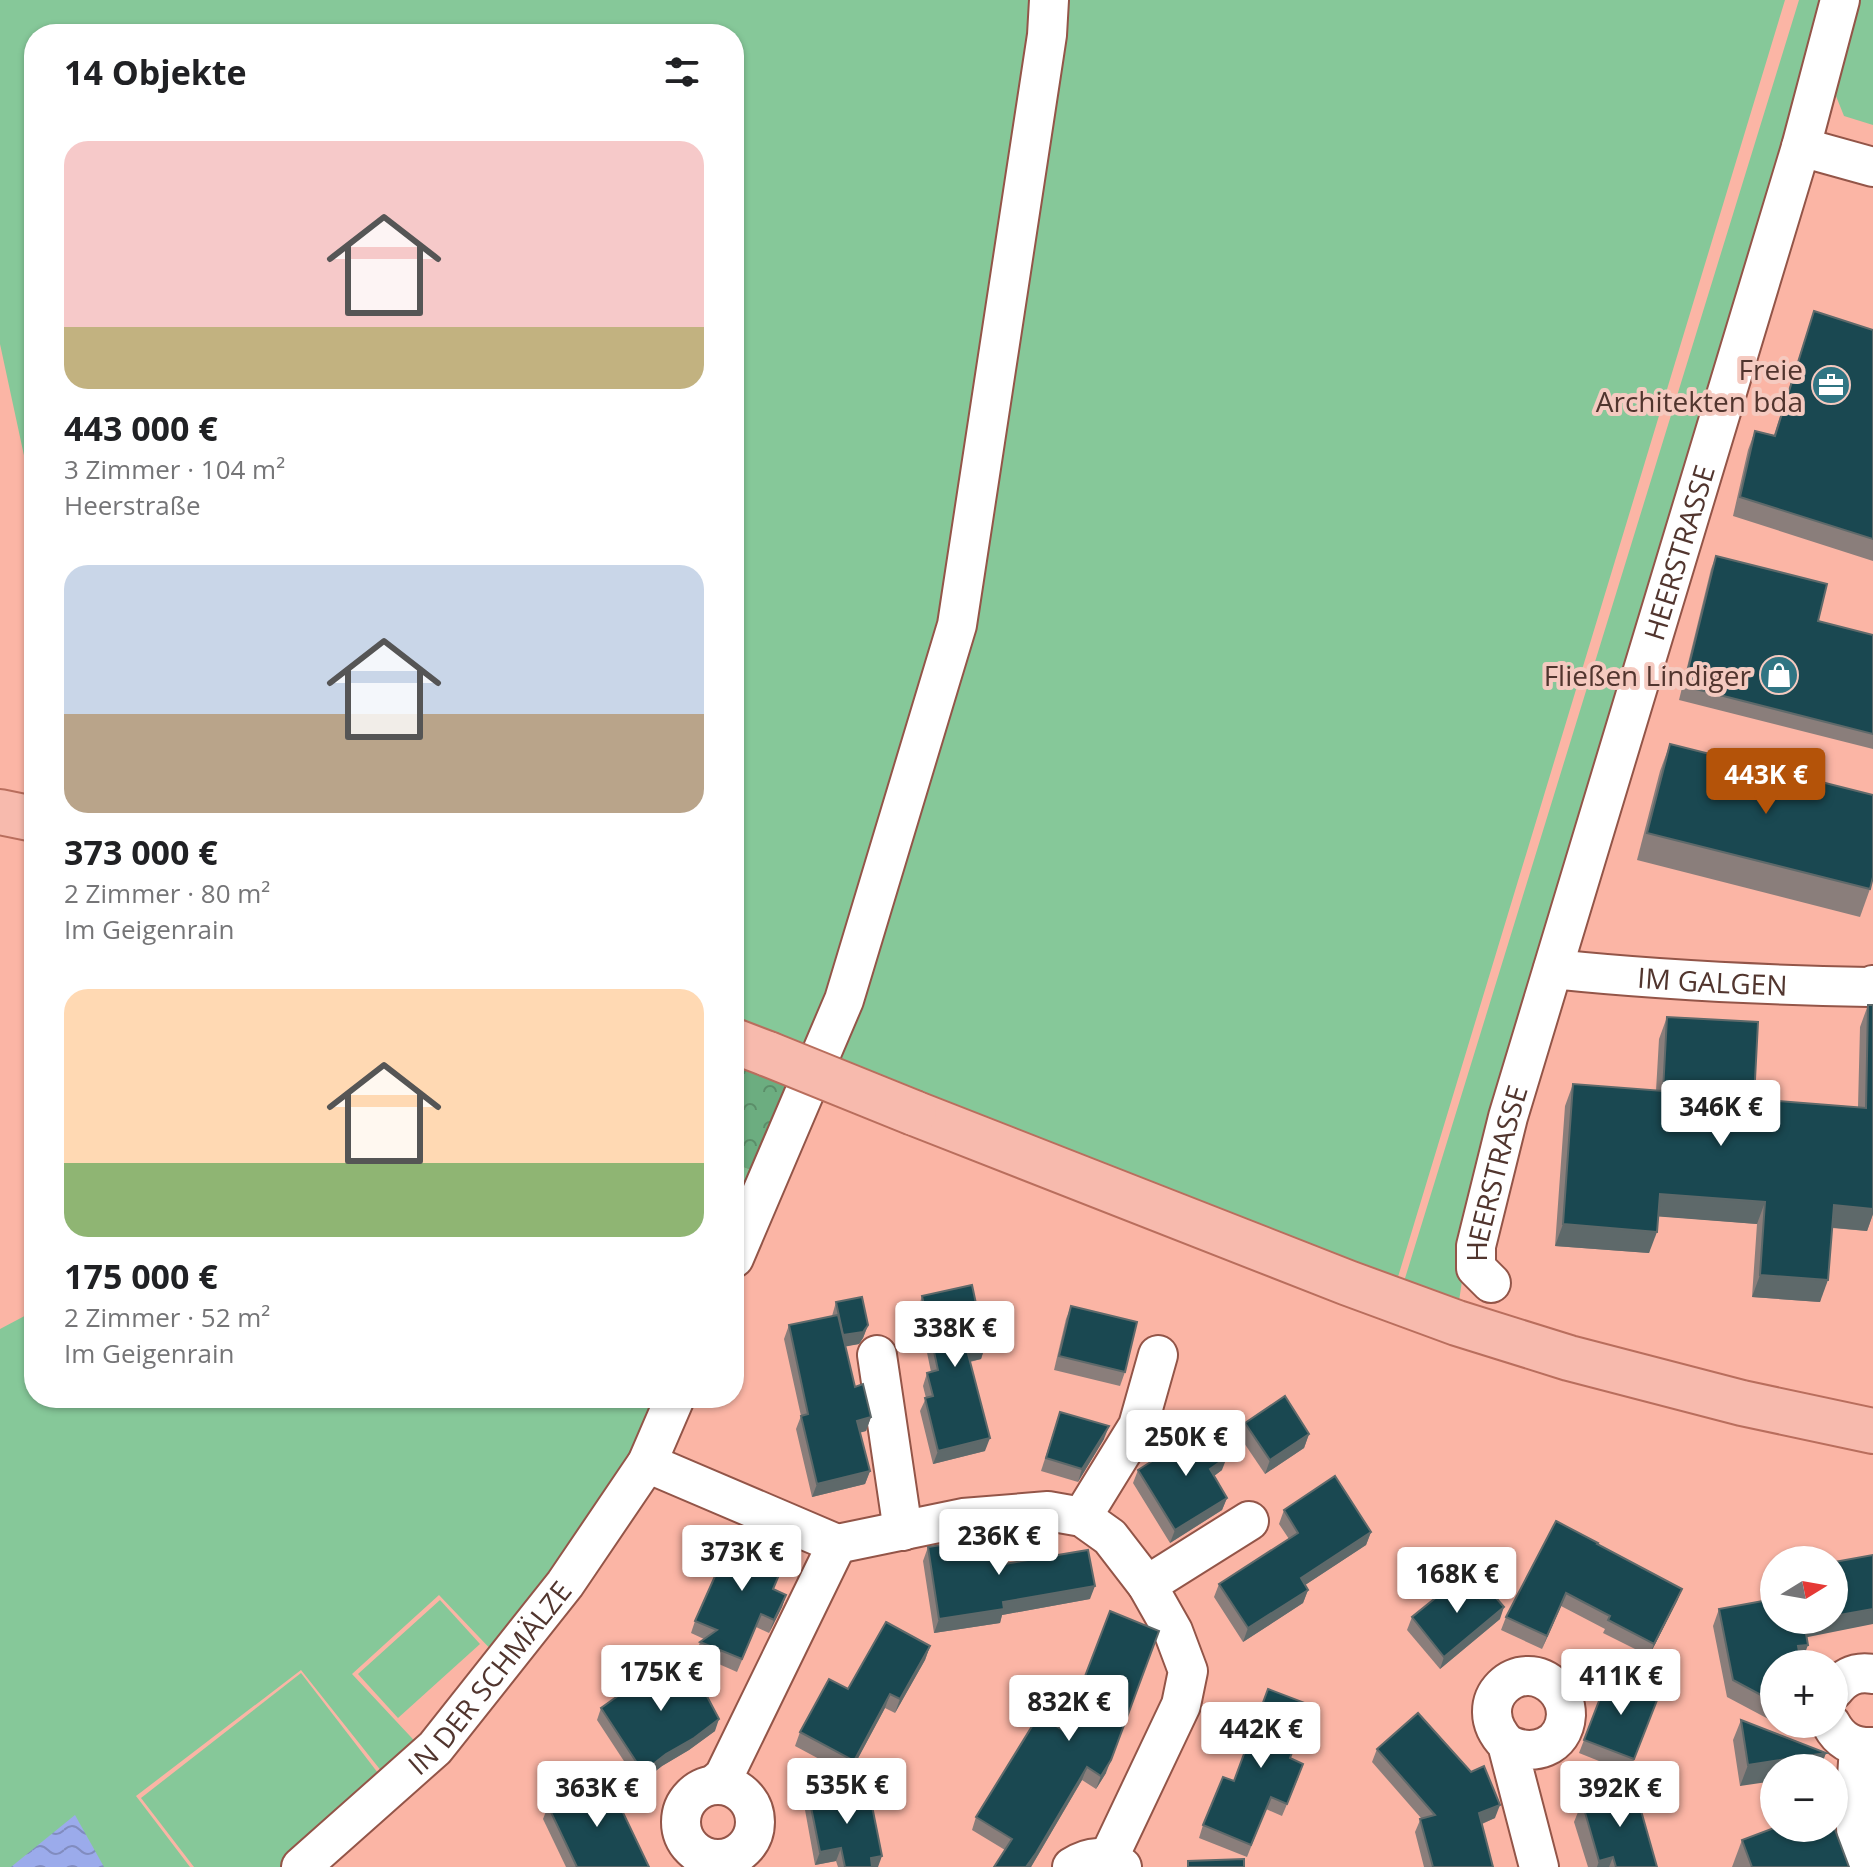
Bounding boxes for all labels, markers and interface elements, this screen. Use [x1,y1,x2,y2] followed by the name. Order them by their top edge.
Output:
[64,49,247,95] text: 14 Objekte
[660,50,704,94] icon: filters
[312,193,456,337] icon: home
[1596,350,1803,420] place label: Freie Architekten bda
[1810,364,1852,406] office icon: Freie Architekten bda
[64,405,218,451] text: 443 000 €
[64,451,285,487] text: 3 Zimmer · 104 m²
[1634,460,1723,645] street label: HEERSTRASSE
[64,487,201,523] text: Heerstraße
[312,617,456,761] icon: home
[1758,654,1800,696] shop icon: Fließen Lindiger
[1544,656,1752,694] place label: Fließen Lindiger
[1701,748,1831,816] pin: 443K €
[1724,756,1808,792] text: 443K €
[64,829,218,875] text: 373 000 €
[64,875,270,911] text: 2 Zimmer · 80 m²
[64,911,234,947] text: Im Geigenrain
[1636,958,1788,1004] street label: IM GALGEN
[312,1041,456,1185] icon: home
[1457,1080,1536,1262] street label: HEERSTRASSE
[1656,1080,1786,1148] pin: 346K €
[1679,1088,1763,1124] text: 346K €
[64,1253,218,1299] text: 175 000 €
[64,1299,270,1335] text: 2 Zimmer · 52 m²
[890,1301,1020,1369] pin: 338K €
[913,1309,997,1345] text: 338K €
[64,1335,234,1371] text: Im Geigenrain
[1121,1410,1251,1478] pin: 250K €
[1144,1418,1228,1454] text: 250K €
[934,1509,1064,1577] pin: 236K €
[957,1517,1041,1553] text: 236K €
[677,1525,807,1593] pin: 373K €
[700,1533,784,1569] text: 373K €
[1760,1546,1848,1634] north arrow
[1760,1546,1848,1842] map controls
[1392,1547,1522,1615] pin: 168K €
[1415,1555,1499,1591] text: 168K €
[399,1573,579,1783] street label: IN DER SCHMÄLZE
[596,1645,726,1713] pin: 175K €
[1556,1649,1686,1717] pin: 411K €
[1760,1650,1848,1738] button: +
[619,1653,703,1689] text: 175K €
[1579,1657,1663,1693] text: 411K €
[1004,1675,1134,1743] pin: 832K €
[1027,1683,1111,1719] text: 832K €
[1196,1702,1326,1770] pin: 442K €
[1219,1710,1303,1746] text: 442K €
[1760,1754,1848,1842] button: −
[782,1758,912,1826] pin: 535K €
[532,1761,662,1829] pin: 363K €
[1555,1761,1685,1829] pin: 392K €
[805,1766,889,1802] text: 535K €
[555,1769,639,1805] text: 363K €
[1578,1769,1662,1805] text: 392K €

